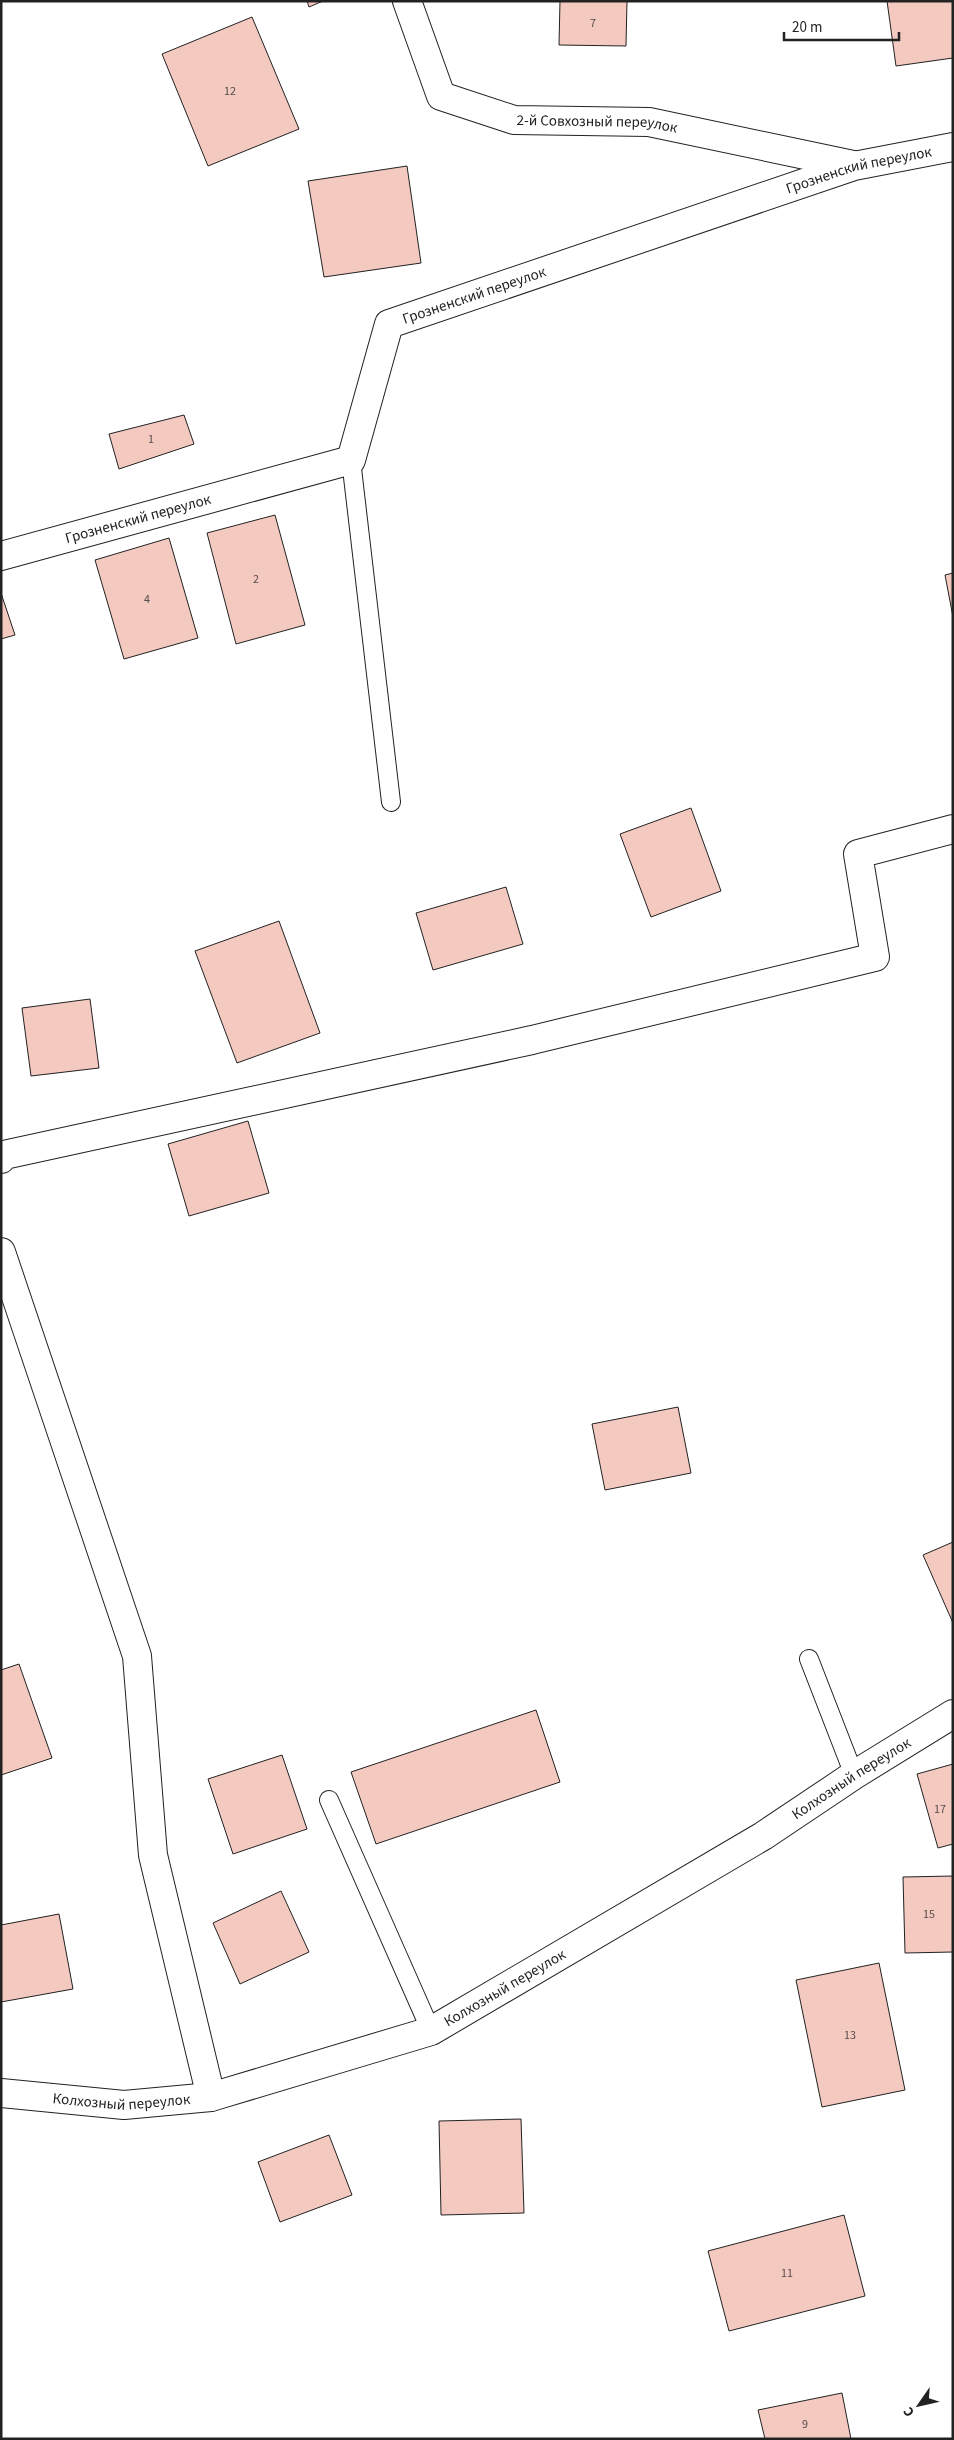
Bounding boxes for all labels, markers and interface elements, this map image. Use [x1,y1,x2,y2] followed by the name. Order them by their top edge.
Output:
[784,10,899,42] scale bar
[590,15,596,32] house number: 7
[792,17,822,38] text: 20 m
[224,83,236,100] house number: 12
[516,110,680,138] street label: 2-й Совхозный переулок
[783,141,934,199] street label: Грозненский переулок
[400,261,549,329] street label: Грозненский переулок
[148,431,154,448] house number: 1
[63,488,214,548] street label: Грозненский переулок
[253,571,259,588] house number: 2
[144,591,150,608] house number: 4
[787,1732,915,1824] street label: Колхозный переулок
[934,1801,946,1818] house number: 17
[923,1906,935,1923] house number: 15
[440,1943,570,2032] street label: Колхозный переулок
[844,2027,856,2044] house number: 13
[52,2088,192,2116] street label: Колхозный переулок
[781,2265,793,2282] house number: 11
[894,2380,944,2430] north arrow
[898,2403,920,2421] text: С
[802,2416,808,2433] house number: 9

